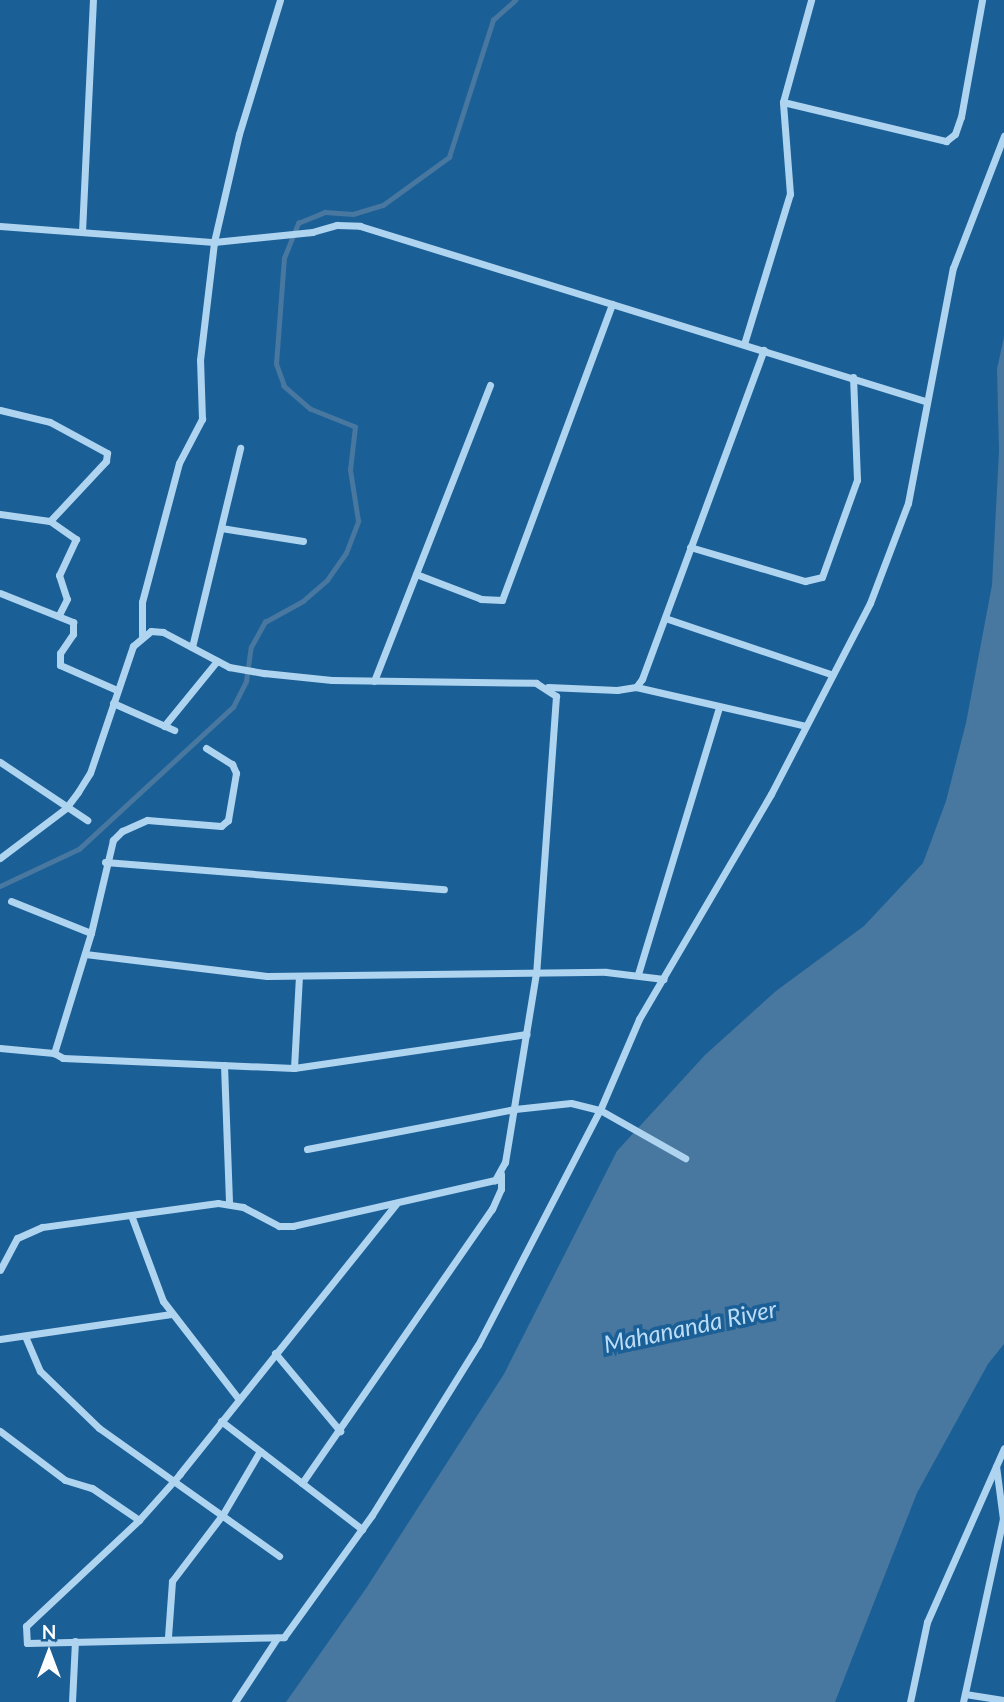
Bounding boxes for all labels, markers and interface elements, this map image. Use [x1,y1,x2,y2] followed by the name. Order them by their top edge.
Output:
[601,1294,779,1358] water label: Mahananda River
[14,1618,84,1688] north arrow
[42,1620,56,1643] text: N

